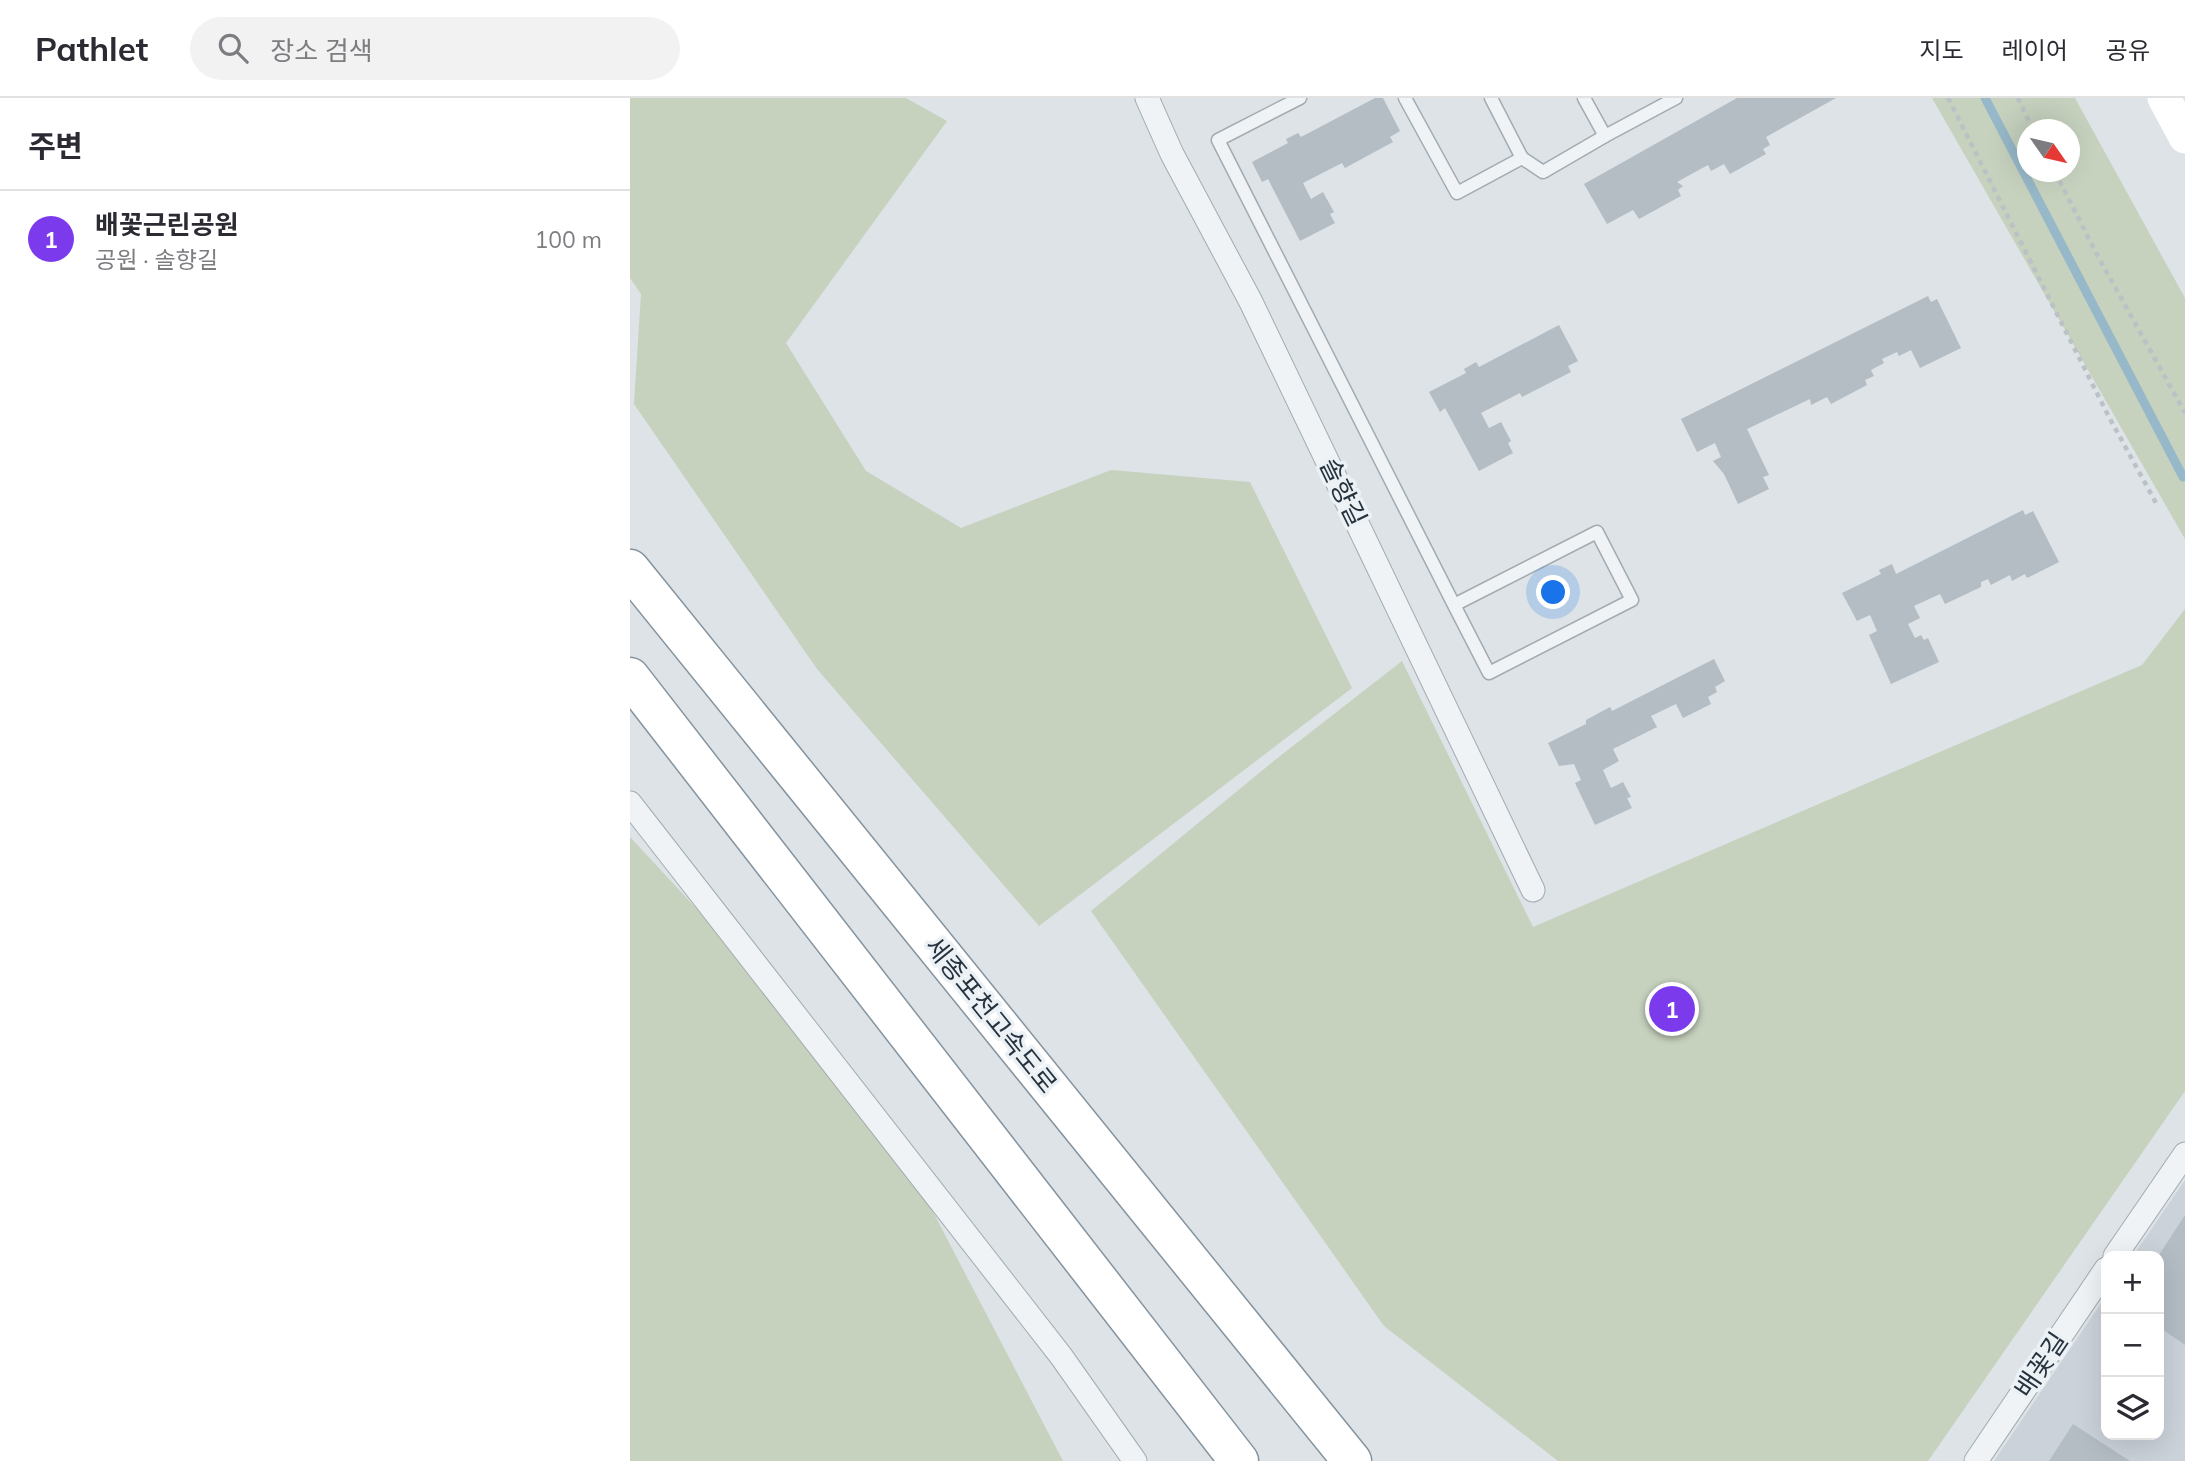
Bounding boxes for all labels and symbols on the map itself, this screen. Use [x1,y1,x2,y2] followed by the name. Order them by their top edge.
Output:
[2017,119,2080,182] north arrow
[1313,452,1374,531] street label: 솔향길
[1536,575,1570,609] your location
[918,930,1064,1099] street label: 세종포천고속도로
[1649,983,1695,1035] pin: 1
[2007,1326,2074,1404] street label: 배꽃길

